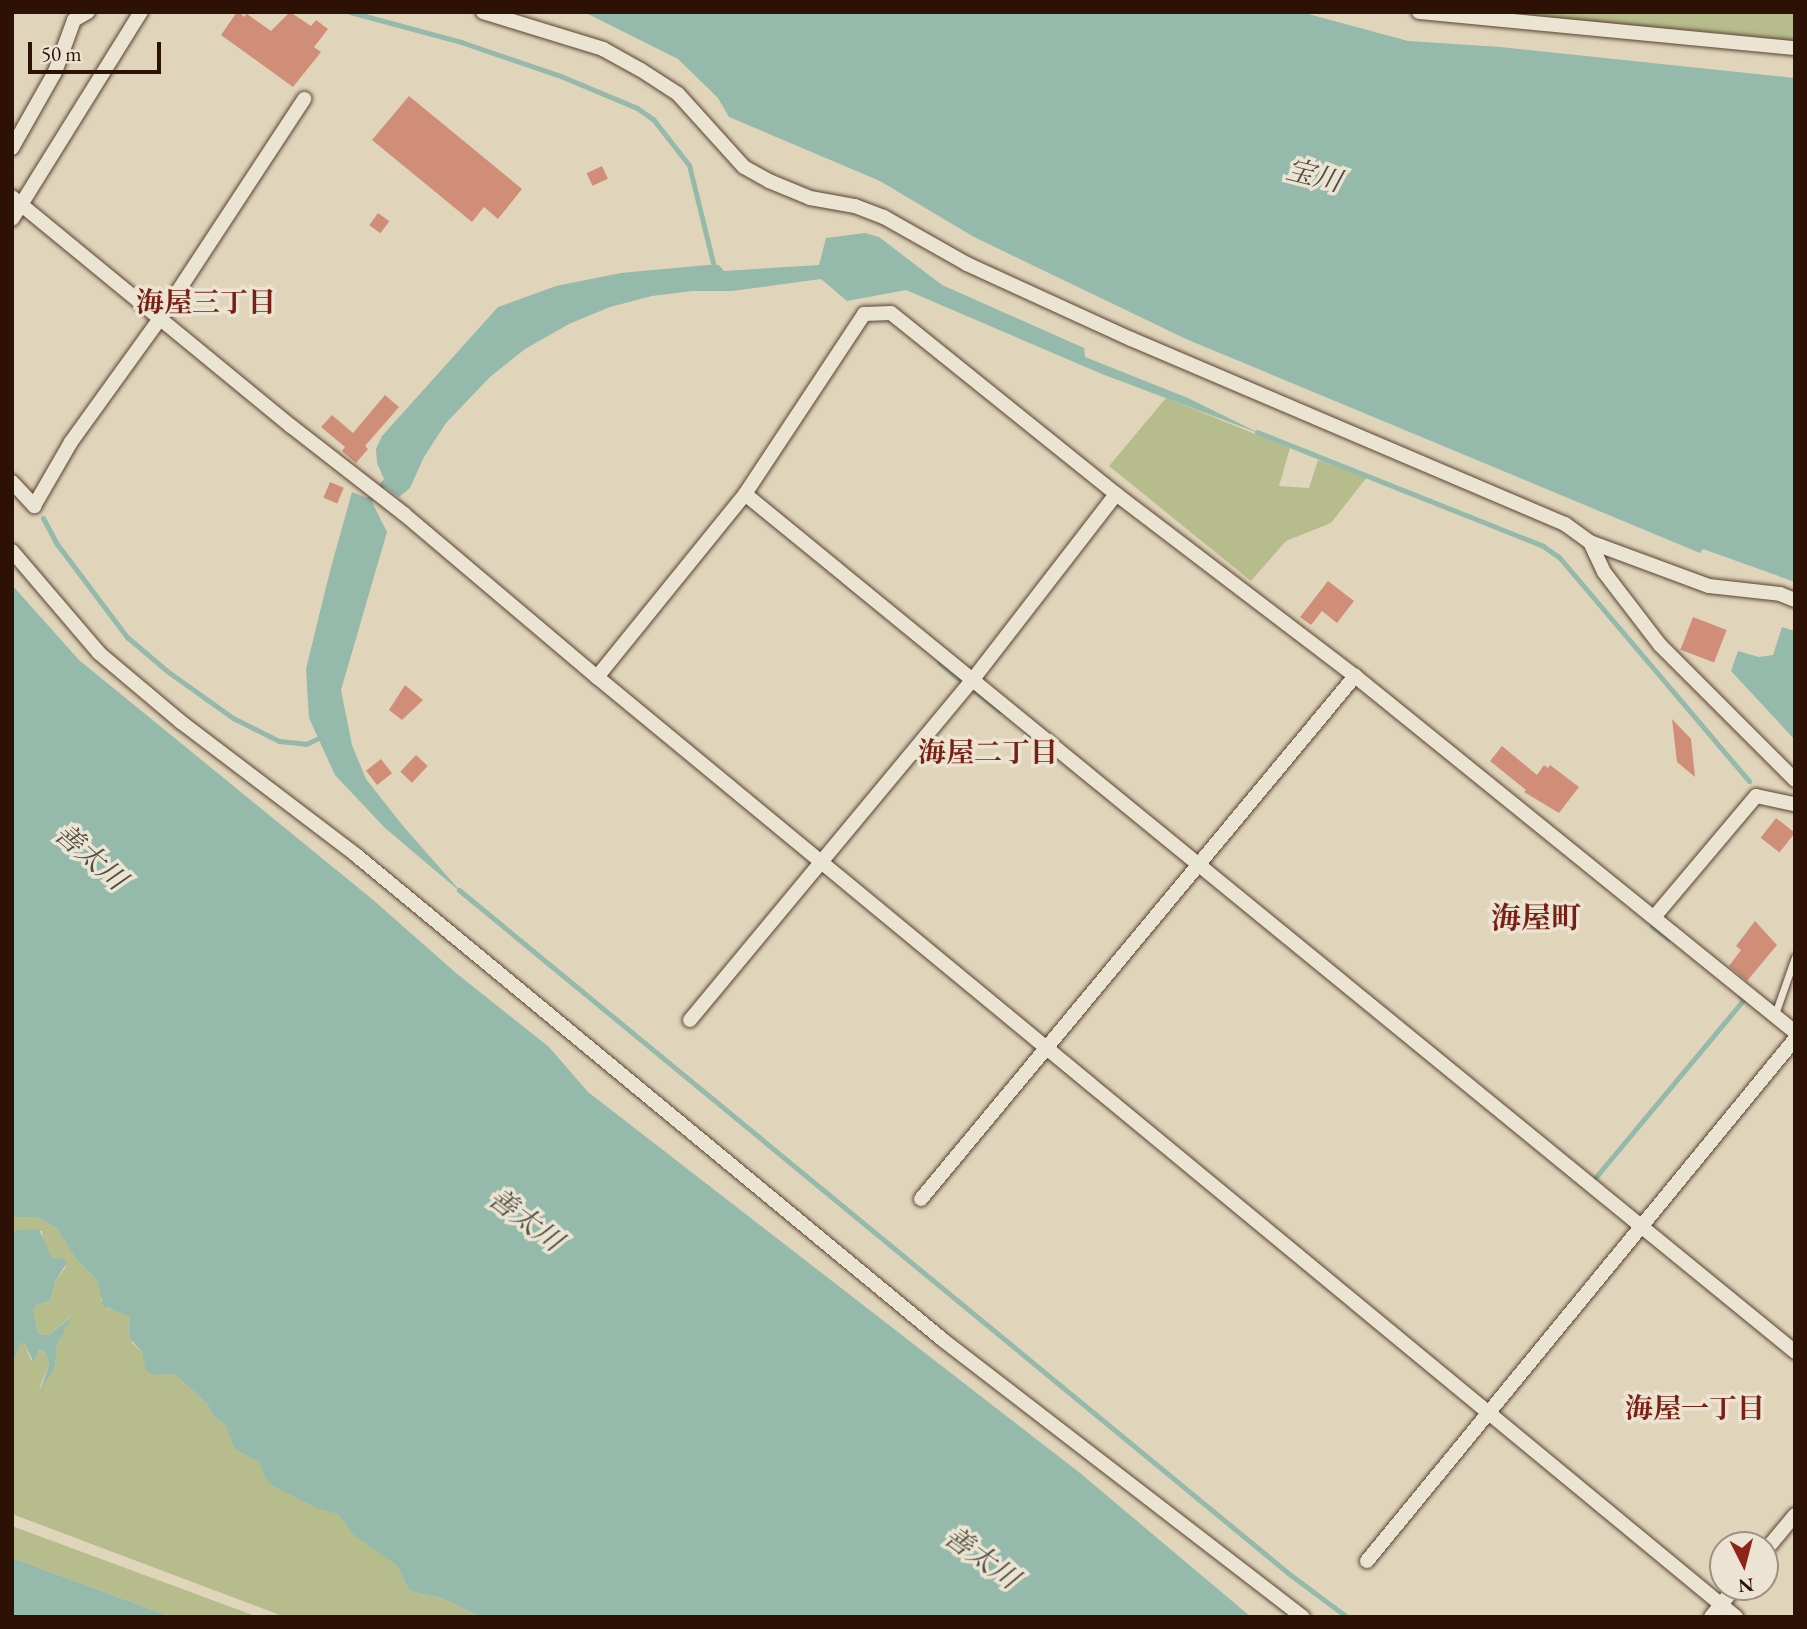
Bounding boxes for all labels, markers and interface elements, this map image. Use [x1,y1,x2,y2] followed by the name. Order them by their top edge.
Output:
[32,28,164,72] scale bar
[41,40,82,67] text: 50 m
[1283,152,1345,198] water label: 宝川
[136,285,276,319] district label: 海屋三丁目
[918,735,1058,769] district label: 海屋二丁目
[48,816,134,896] water label: 善太川
[1491,900,1581,936] district label: 海屋町
[482,1180,570,1258] water label: 善太川
[1625,1391,1765,1425] district label: 海屋一丁目
[938,1519,1026,1595] water label: 善太川
[1709,1531,1779,1601] north arrow
[1737,1572,1755,1599] text: N

